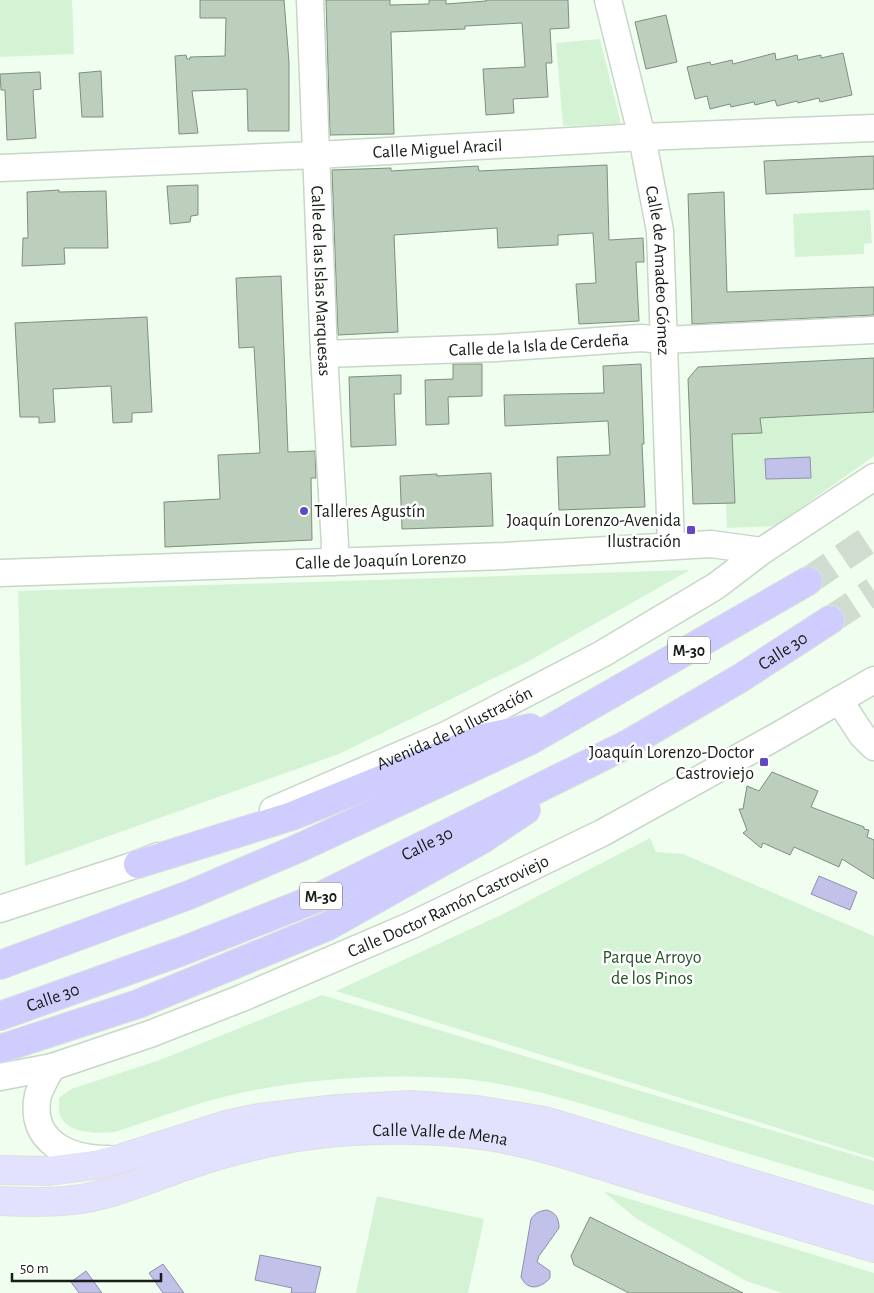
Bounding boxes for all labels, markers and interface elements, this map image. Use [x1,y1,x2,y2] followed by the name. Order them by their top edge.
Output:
[372,137,503,162] street label: Calle Miguel Aracil
[642,184,672,356] street label: Calle de Amadeo Gómez
[307,185,333,377] street label: Calle de las Islas Marquesas
[449,331,629,360] street label: Calle de la Isla de Cerdeña
[314,503,425,521] place label: Talleres Agustín
[298,505,310,517] marker: Talleres Agustín
[507,512,681,551] place label: Joaquín Lorenzo-Avenida Ilustración
[685,524,697,536] marker: Joaquín Lorenzo-Avenida Ilustración
[295,549,467,573] street label: Calle de Joaquín Lorenzo
[755,629,811,674] street label: Calle 30
[668,636,710,664] road number: M-30
[374,684,536,774] street label: Avenida de la Ilustración
[589,744,754,783] place label: Joaquín Lorenzo-Doctor Castroviejo
[758,756,770,768] marker: Joaquín Lorenzo-Doctor Castroviejo
[399,824,456,865] street label: Calle 30
[345,852,552,961] street label: Calle Doctor Ramón Castroviejo
[300,882,342,909] road number: M-30
[602,949,702,988] park label: Parque Arroyo de los Pinos
[24,981,82,1016] street label: Calle 30
[372,1122,509,1150] street label: Calle Valle de Mena
[12,1250,161,1282] scale bar
[20,1261,49,1276] text: 50 m

